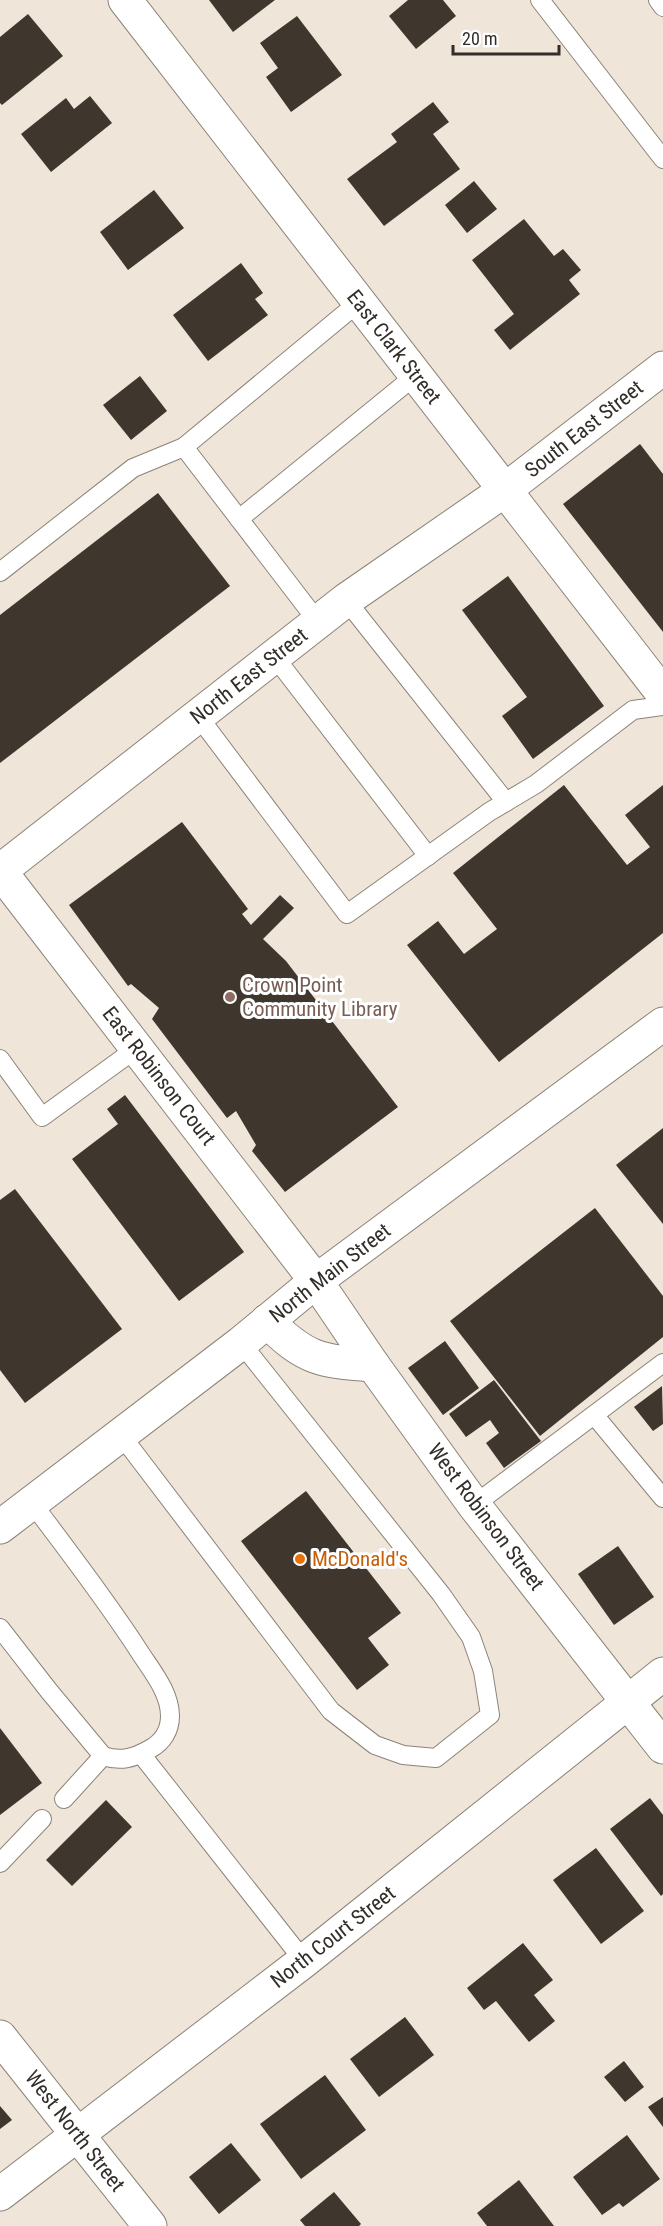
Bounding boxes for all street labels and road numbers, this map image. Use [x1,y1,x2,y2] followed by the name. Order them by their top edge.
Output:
[342,285,446,409] street label: East Clark Street
[520,376,648,482] street label: South East Street
[186,623,312,729] street label: North East Street
[98,1002,220,1150] street label: East Robinson Court
[265,1218,395,1328] street label: North Main Street
[423,1439,549,1595] street label: West Robinson Street
[266,1881,400,1993] street label: North Court Street
[20,2066,130,2196] street label: West North Street

